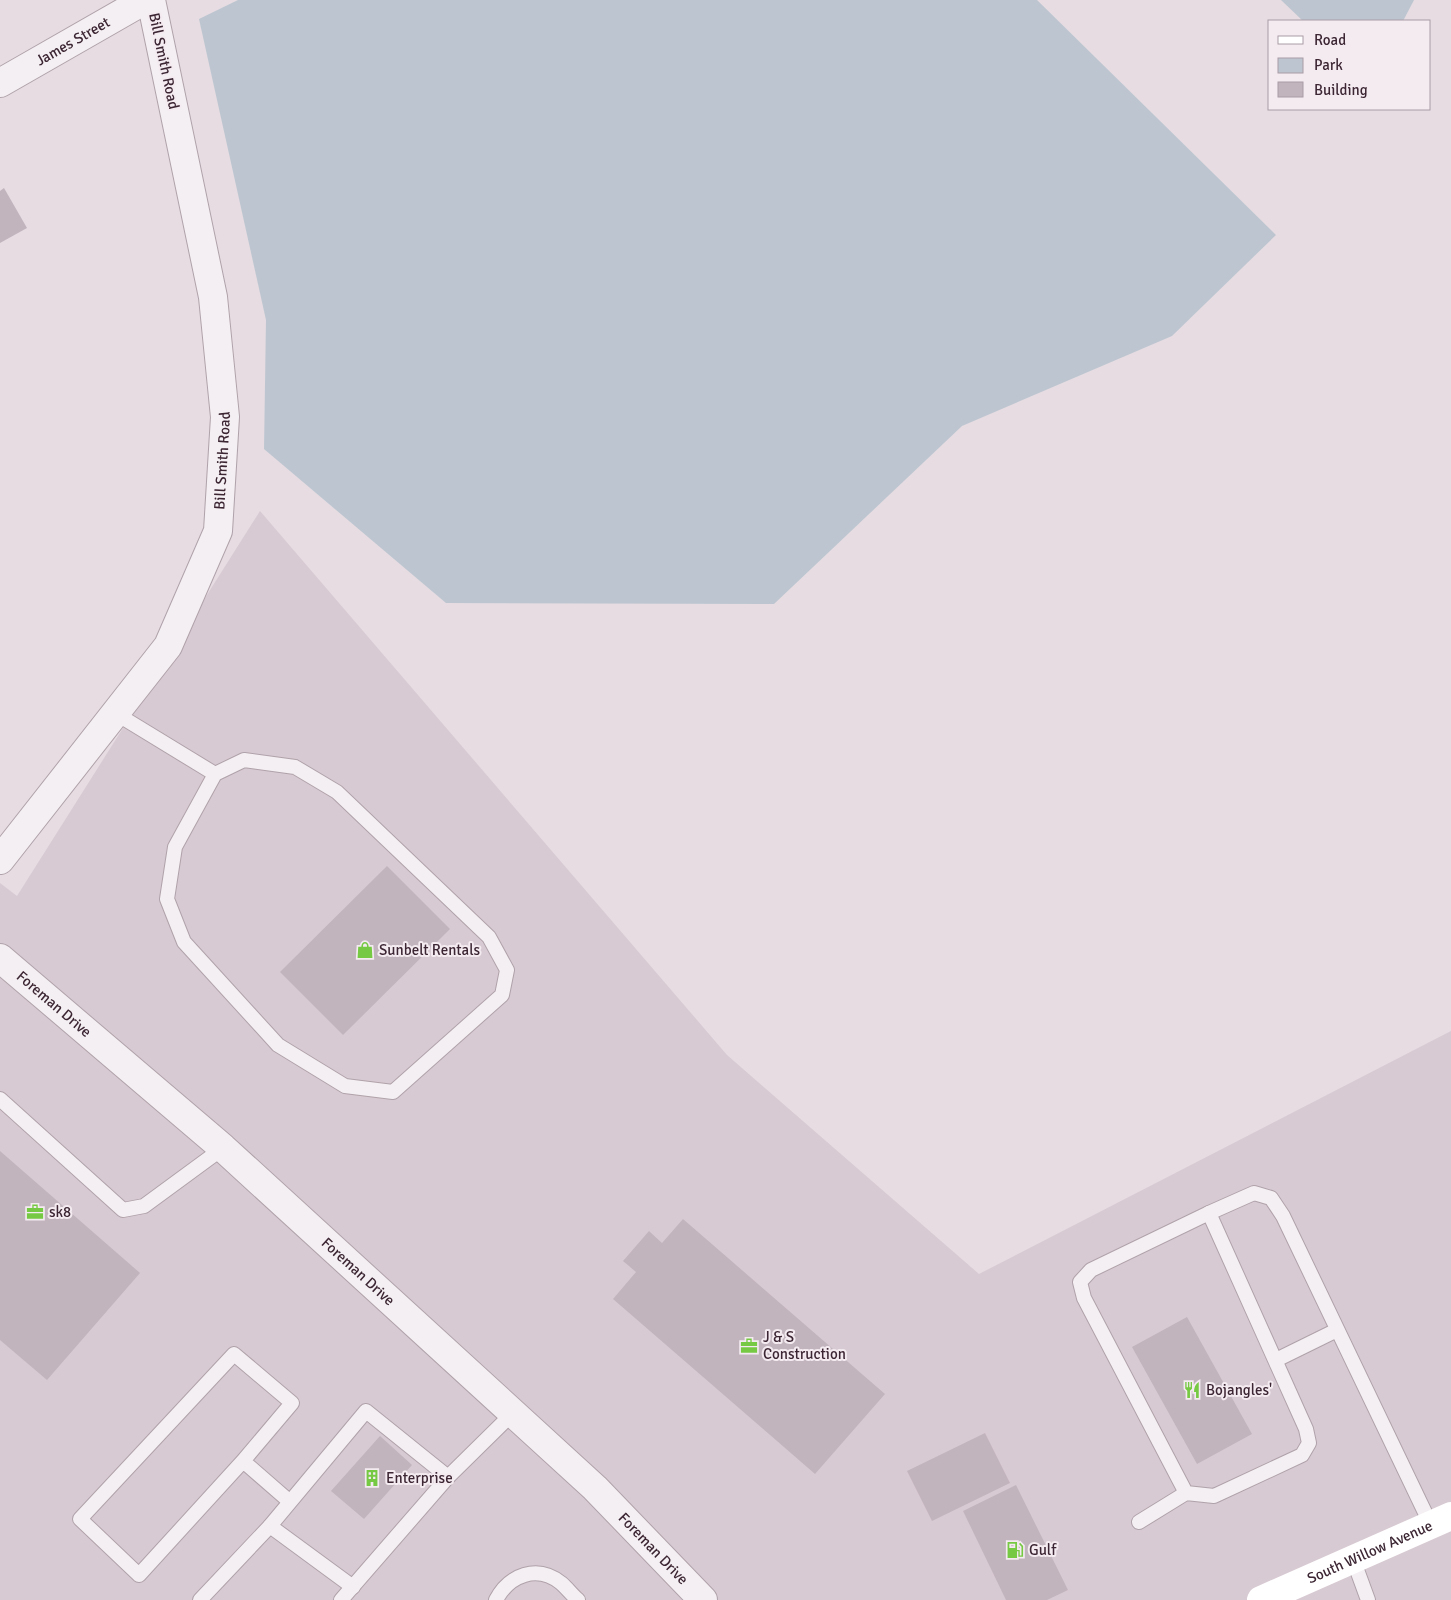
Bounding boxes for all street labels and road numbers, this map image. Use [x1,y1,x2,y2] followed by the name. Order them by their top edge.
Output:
[145,11,183,111] street label: Bill Smith Road
[33,13,113,70] street label: James Street
[210,411,234,510] street label: Bill Smith Road
[13,967,95,1041] street label: Foreman Drive
[318,1234,398,1309] street label: Foreman Drive
[615,1509,692,1588] street label: Foreman Drive
[1304,1516,1435,1587] street label: South Willow Avenue

